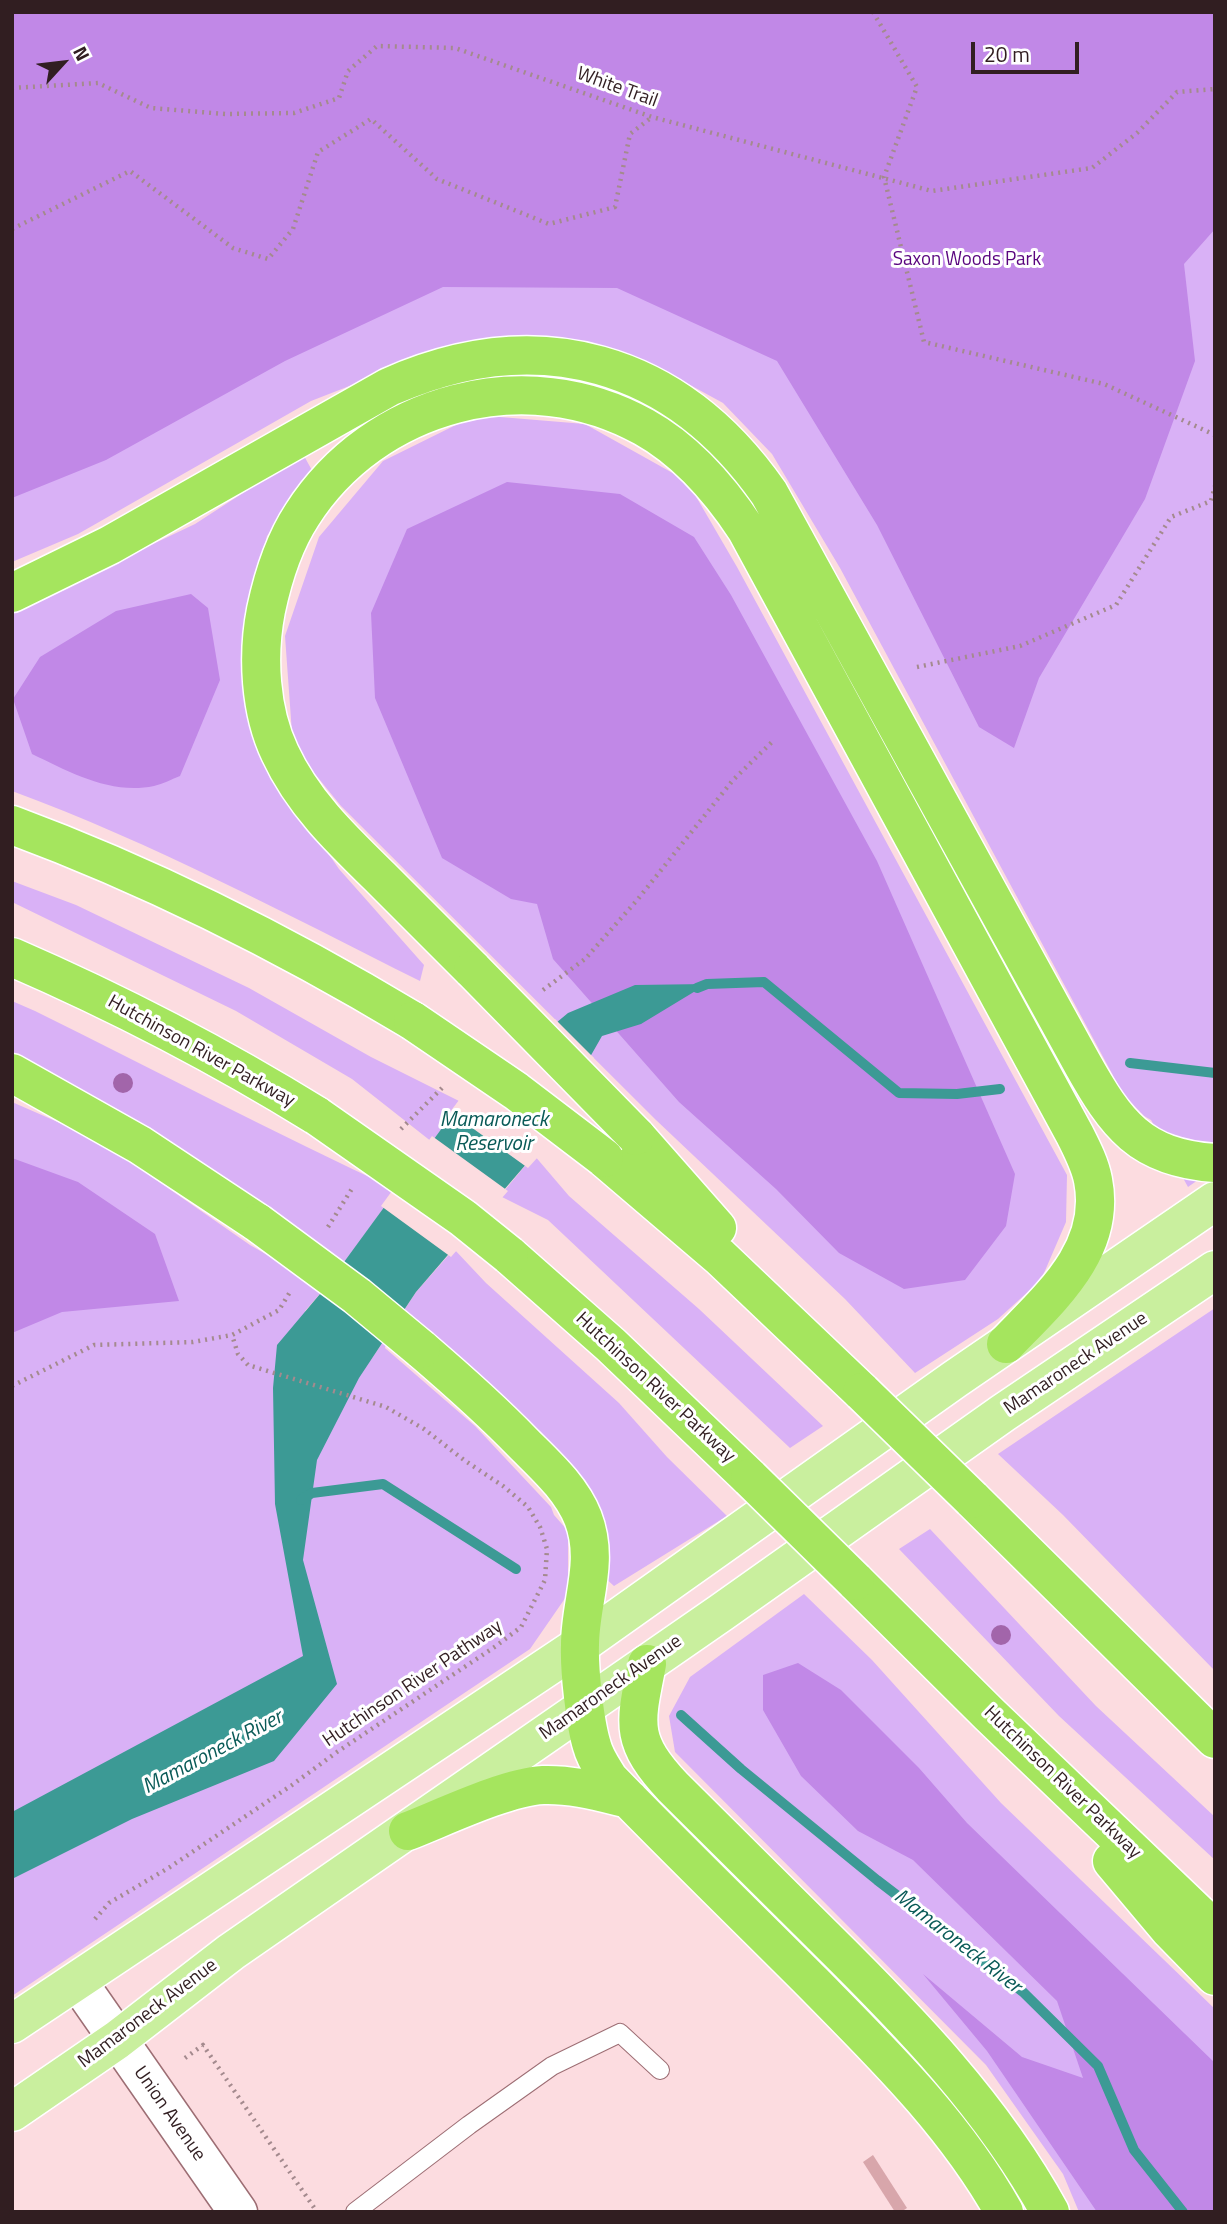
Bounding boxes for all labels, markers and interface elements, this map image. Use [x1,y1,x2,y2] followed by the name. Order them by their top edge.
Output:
[28,28,98,98] north arrow
[975,28,1084,72] scale bar
[984,38,1030,70] text: 20 m
[66,41,98,66] text: N
[573,63,661,113] street label: White Trail
[893,249,1041,271] park label: Saxon Woods Park
[104,991,298,1113] street label: Hutchinson River Parkway
[440,1108,548,1158] water label: Mamaroneck Reservoir
[570,1308,740,1468] street label: Hutchinson River Parkway
[1000,1308,1152,1420] street label: Mamaroneck Avenue
[319,1615,507,1753] street label: Hutchinson River Pathway
[536,1630,686,1746] street label: Mamaroneck Avenue
[978,1702,1146,1864] street label: Hutchinson River Parkway
[139,1706,287,1800] water label: Mamaroneck River
[888,1884,1026,2000] water label: Mamaroneck River
[74,1954,222,2074] street label: Mamaroneck Avenue
[128,2062,210,2166] street label: Union Avenue

